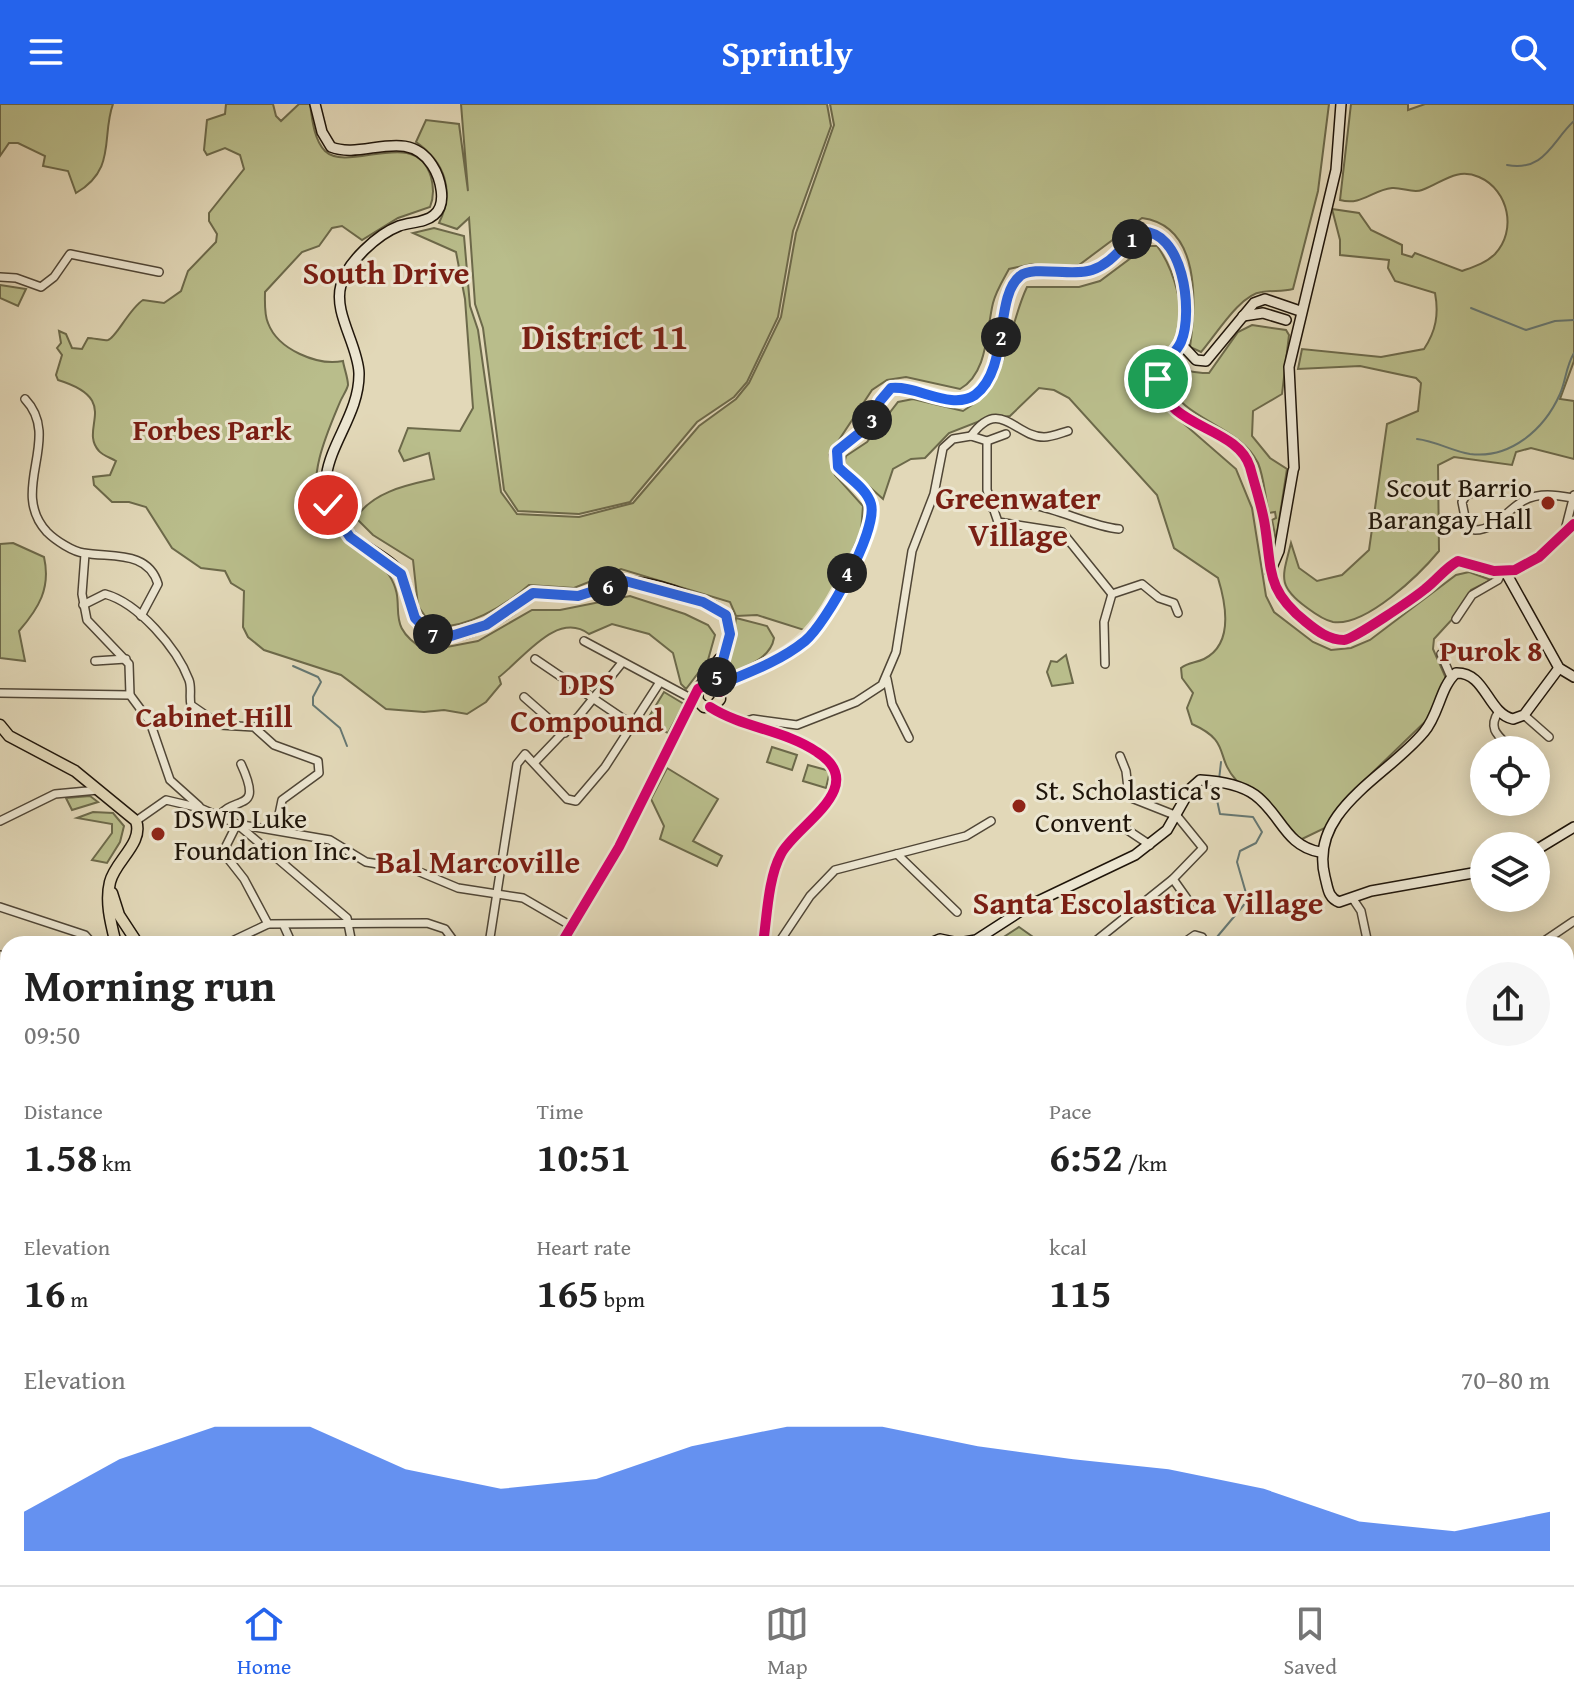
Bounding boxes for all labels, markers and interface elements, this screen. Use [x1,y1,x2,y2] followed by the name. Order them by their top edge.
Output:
[721,26,853,79] text: Sprintly
[24,30,68,74] icon: menu
[1506,30,1550,74] icon: search
[1112,219,1152,259] pin: 1
[1126,223,1138,255] text: 1
[302,249,470,296] district label: South Drive
[522,309,688,362] district label: District 11
[981,317,1021,357] pin: 2
[995,321,1007,353] text: 2
[1124,345,1192,413] pin
[1136,357,1180,401] icon: arrive
[852,400,892,440] pin: 3
[866,404,878,436] text: 3
[133,407,292,451] district label: Forbes Park
[1368,466,1532,539] place label: Scout Barrio Barangay Hall
[294,471,362,539] pin
[935,474,1101,558] district label: Greenwater Village
[306,483,350,527] icon: check
[1539,494,1557,512] marker: Scout Barrio Barangay Hall
[827,553,867,593] pin: 4
[841,557,853,589] text: 4
[588,566,628,606] pin: 6
[602,570,614,602] text: 6
[413,614,453,654] pin: 7
[427,618,439,650] text: 7
[1439,628,1543,672] district label: Purok 8
[697,657,737,697] pin: 5
[510,660,664,744] district label: DPS Compound
[711,661,723,693] text: 5
[135,694,293,738] district label: Cabinet Hill
[1470,736,1550,912] map controls
[1470,736,1550,816] button: locate
[1035,769,1221,842] place label: St. Scholastica's Convent
[174,797,357,870] place label: DSWD Luke Foundation Inc.
[1010,797,1028,815] marker: St. Scholastica's Convent
[149,825,167,843] marker: DSWD Luke Foundation Inc.
[1470,832,1550,912] button: layers
[376,838,580,885] district label: Bal Marcoville
[973,879,1323,926] district label: Santa Escolastica Village
[24,953,275,1017] text: Morning run
[1466,962,1550,1046] button: share
[24,1015,80,1054] text: 09:50
[24,1095,103,1127] text: Distance
[537,1095,583,1127] text: Time
[1049,1095,1092,1127] text: Pace
[24,1127,97,1186] text: 1.58
[537,1127,631,1186] text: 10:51
[1049,1127,1123,1186] text: 6:52
[97,1147,131,1179] text: km
[1123,1147,1167,1179] text: /km
[24,1231,110,1263] text: Elevation
[537,1231,631,1263] text: Heart rate
[1049,1231,1087,1263] text: kcal
[24,1263,65,1322] text: 16
[537,1263,599,1322] text: 165
[1049,1263,1112,1322] text: 115
[65,1283,88,1315] text: m
[599,1283,645,1315] text: bpm
[24,1360,126,1399] text: Elevation
[1461,1360,1550,1399] text: 70–80 m
[237,1602,291,1682] tab: Home
[765,1602,809,1682] tab: Map
[1284,1602,1337,1682] tab: Saved

